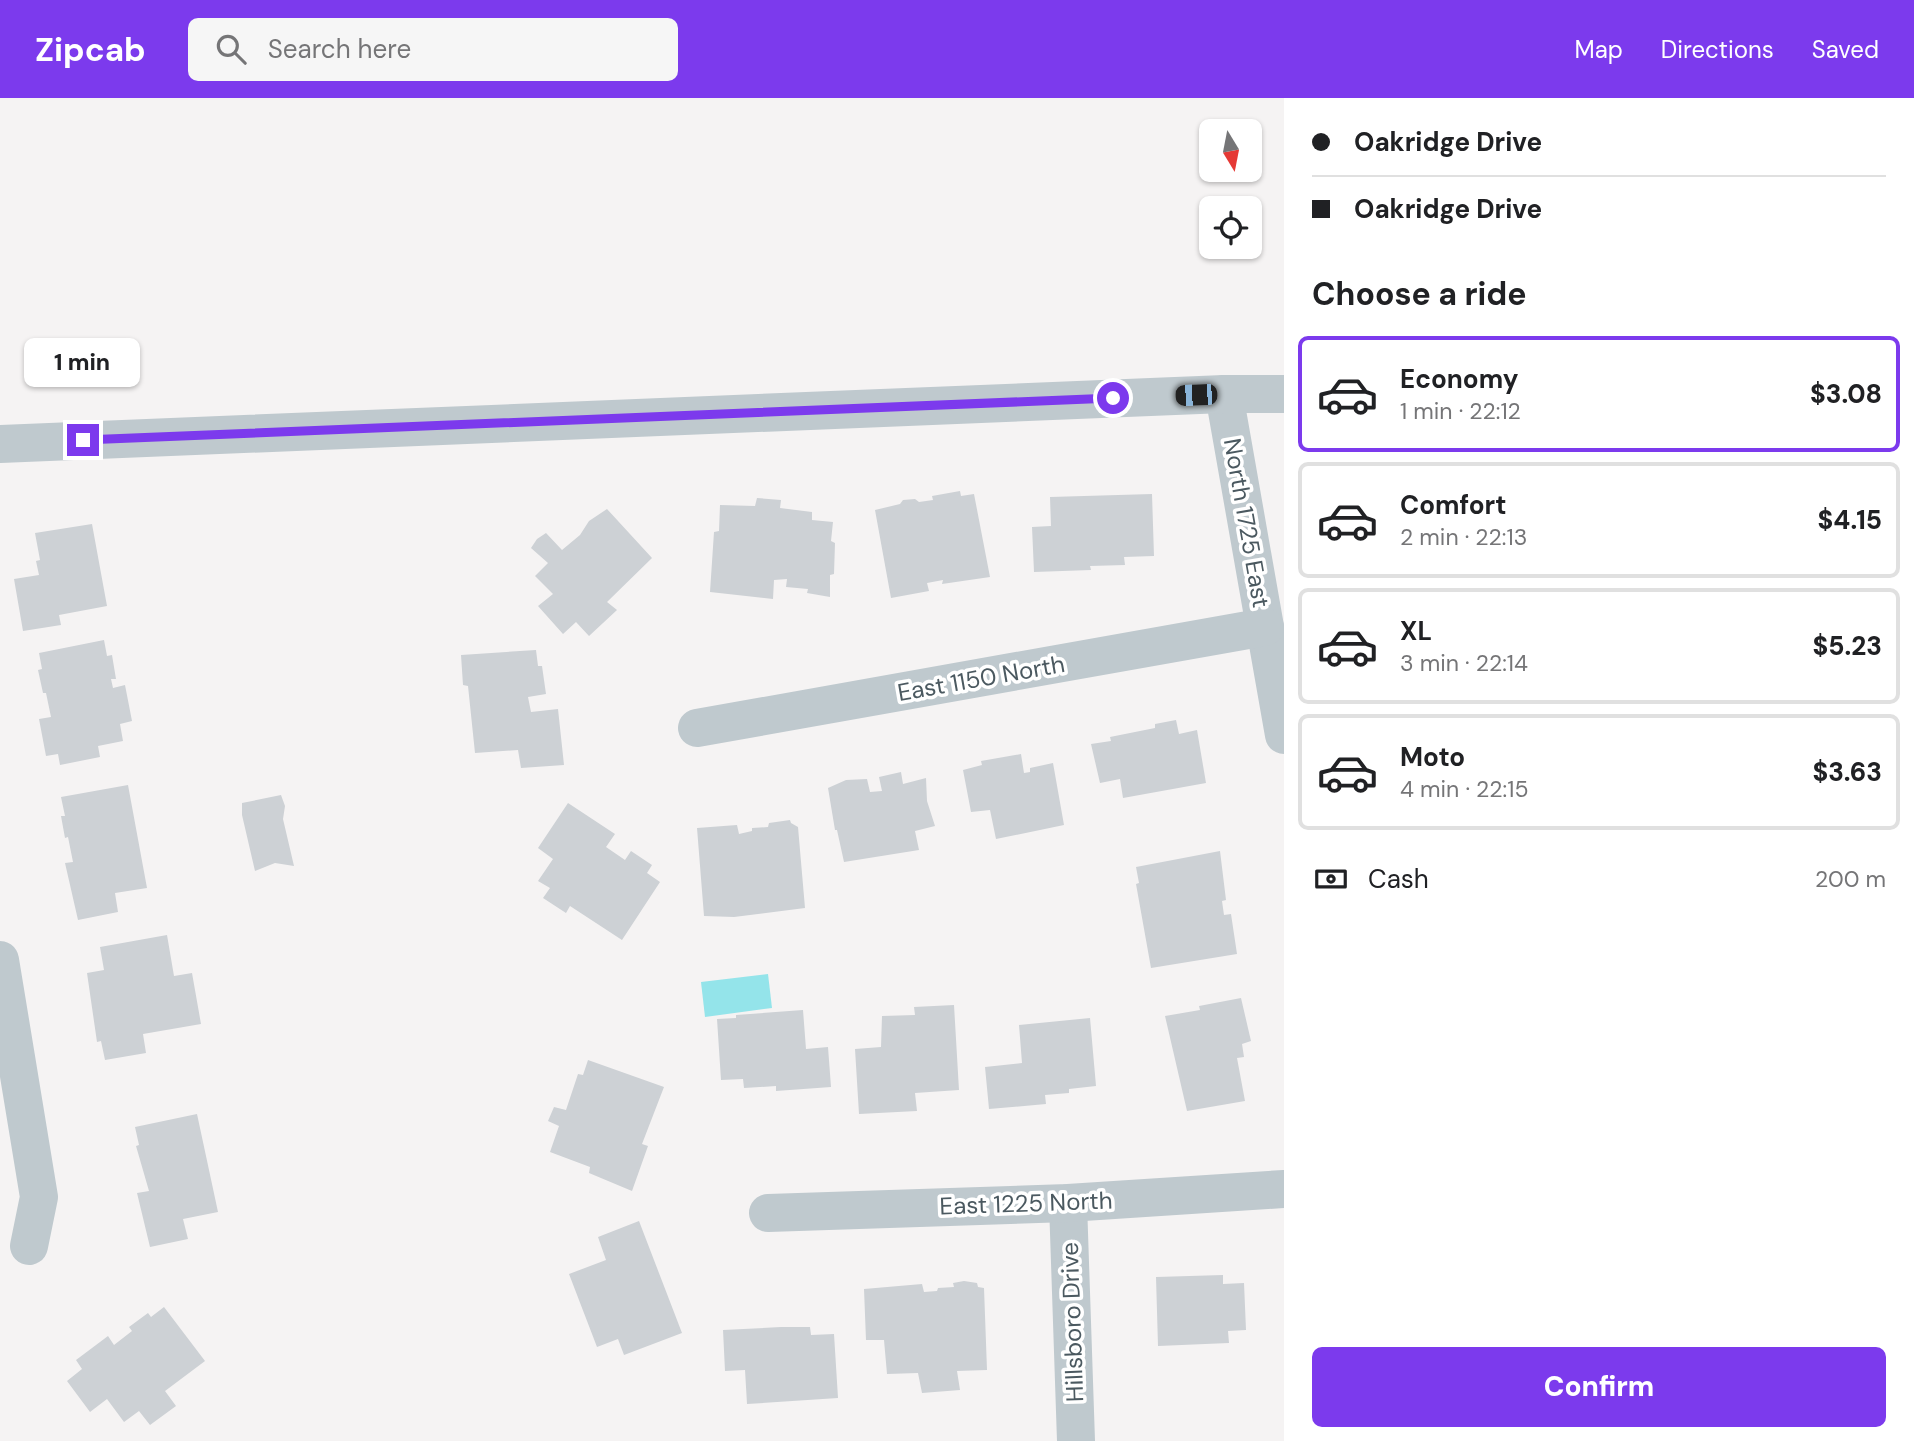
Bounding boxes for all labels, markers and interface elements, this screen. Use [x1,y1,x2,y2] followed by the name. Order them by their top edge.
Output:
[188,18,678,81] search box
[35,28,146,71] text: Zipcab
[212,30,250,68] icon: search
[268,32,411,66] text: Search here
[1575,34,1623,65] text: Map
[1661,34,1774,65] text: Directions
[1812,34,1879,65] text: Saved
[1199,119,1262,182] north arrow
[1199,119,1262,259] map controls
[1354,125,1542,159] text: Oakridge Drive
[1354,192,1542,226] text: Oakridge Drive
[1199,196,1262,259] button: locate
[1312,273,1527,315] text: Choose a ride
[25,338,141,388] callout: 1 min
[54,347,110,377] text: 1 min
[1400,362,1518,396] text: Economy
[1316,363,1379,426] icon: car
[1810,377,1882,411] text: $3.08
[1097,382,1129,414] route start
[1175,384,1218,406] car
[1400,396,1521,426] text: 1 min · 22:12
[67,424,99,456] route end
[1217,436,1277,610] street label: North 1725 East
[1400,488,1506,522] text: Comfort
[1316,489,1379,552] icon: car
[1818,503,1882,537] text: $4.15
[1400,522,1527,552] text: 2 min · 22:13
[1400,614,1432,648] text: XL
[1316,615,1379,678] icon: car
[1813,629,1882,663] text: $5.23
[895,648,1067,708] street label: East 1150 North
[1400,648,1528,678] text: 3 min · 22:14
[1400,740,1465,774] text: Moto
[1316,741,1379,804] icon: car
[1812,755,1882,789] text: $3.63
[1400,774,1528,804] text: 4 min · 22:15
[1312,860,1350,898] icon: cash
[1368,862,1429,896] text: Cash
[1815,864,1886,894] text: 200 m
[939,1184,1113,1222] street label: East 1225 North
[1054,1242,1090,1402] street label: Hillsboro Drive
[1312,1347,1886,1427] button: Confirm

